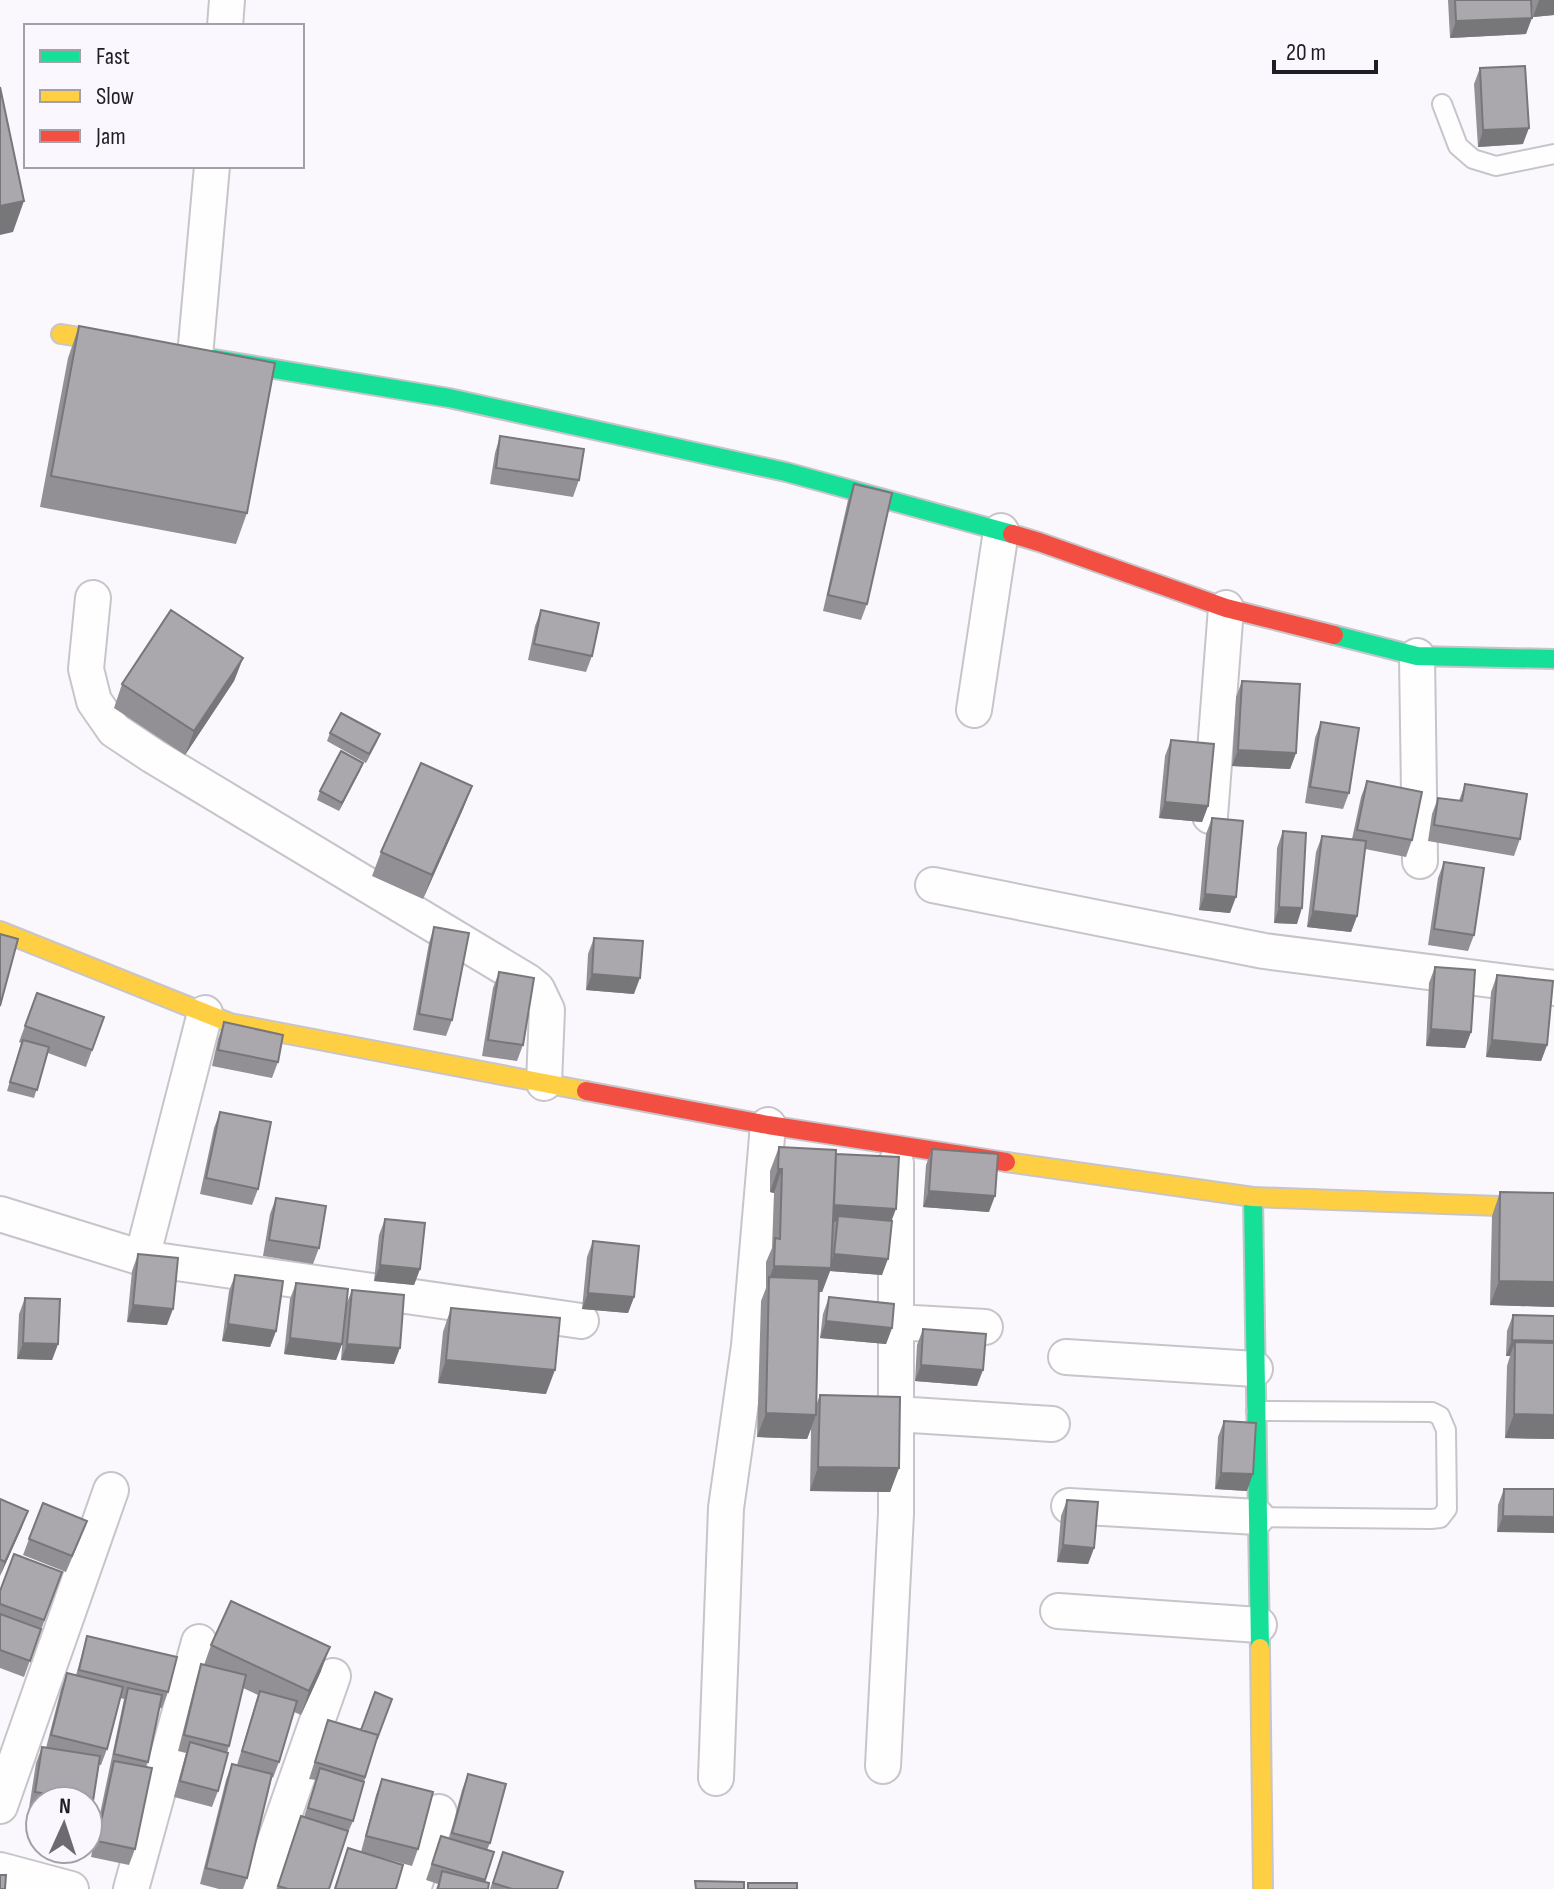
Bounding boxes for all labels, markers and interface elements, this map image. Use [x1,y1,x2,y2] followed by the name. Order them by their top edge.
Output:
[24,24,304,168] legend
[1274,24,1376,74] scale bar
[1286,38,1326,67] text: 20 m
[96,42,130,71] text: Fast
[96,82,134,111] text: Slow
[95,122,126,151] text: Jam
[24,1785,104,1865] north arrow
[58,1793,72,1820] text: N

